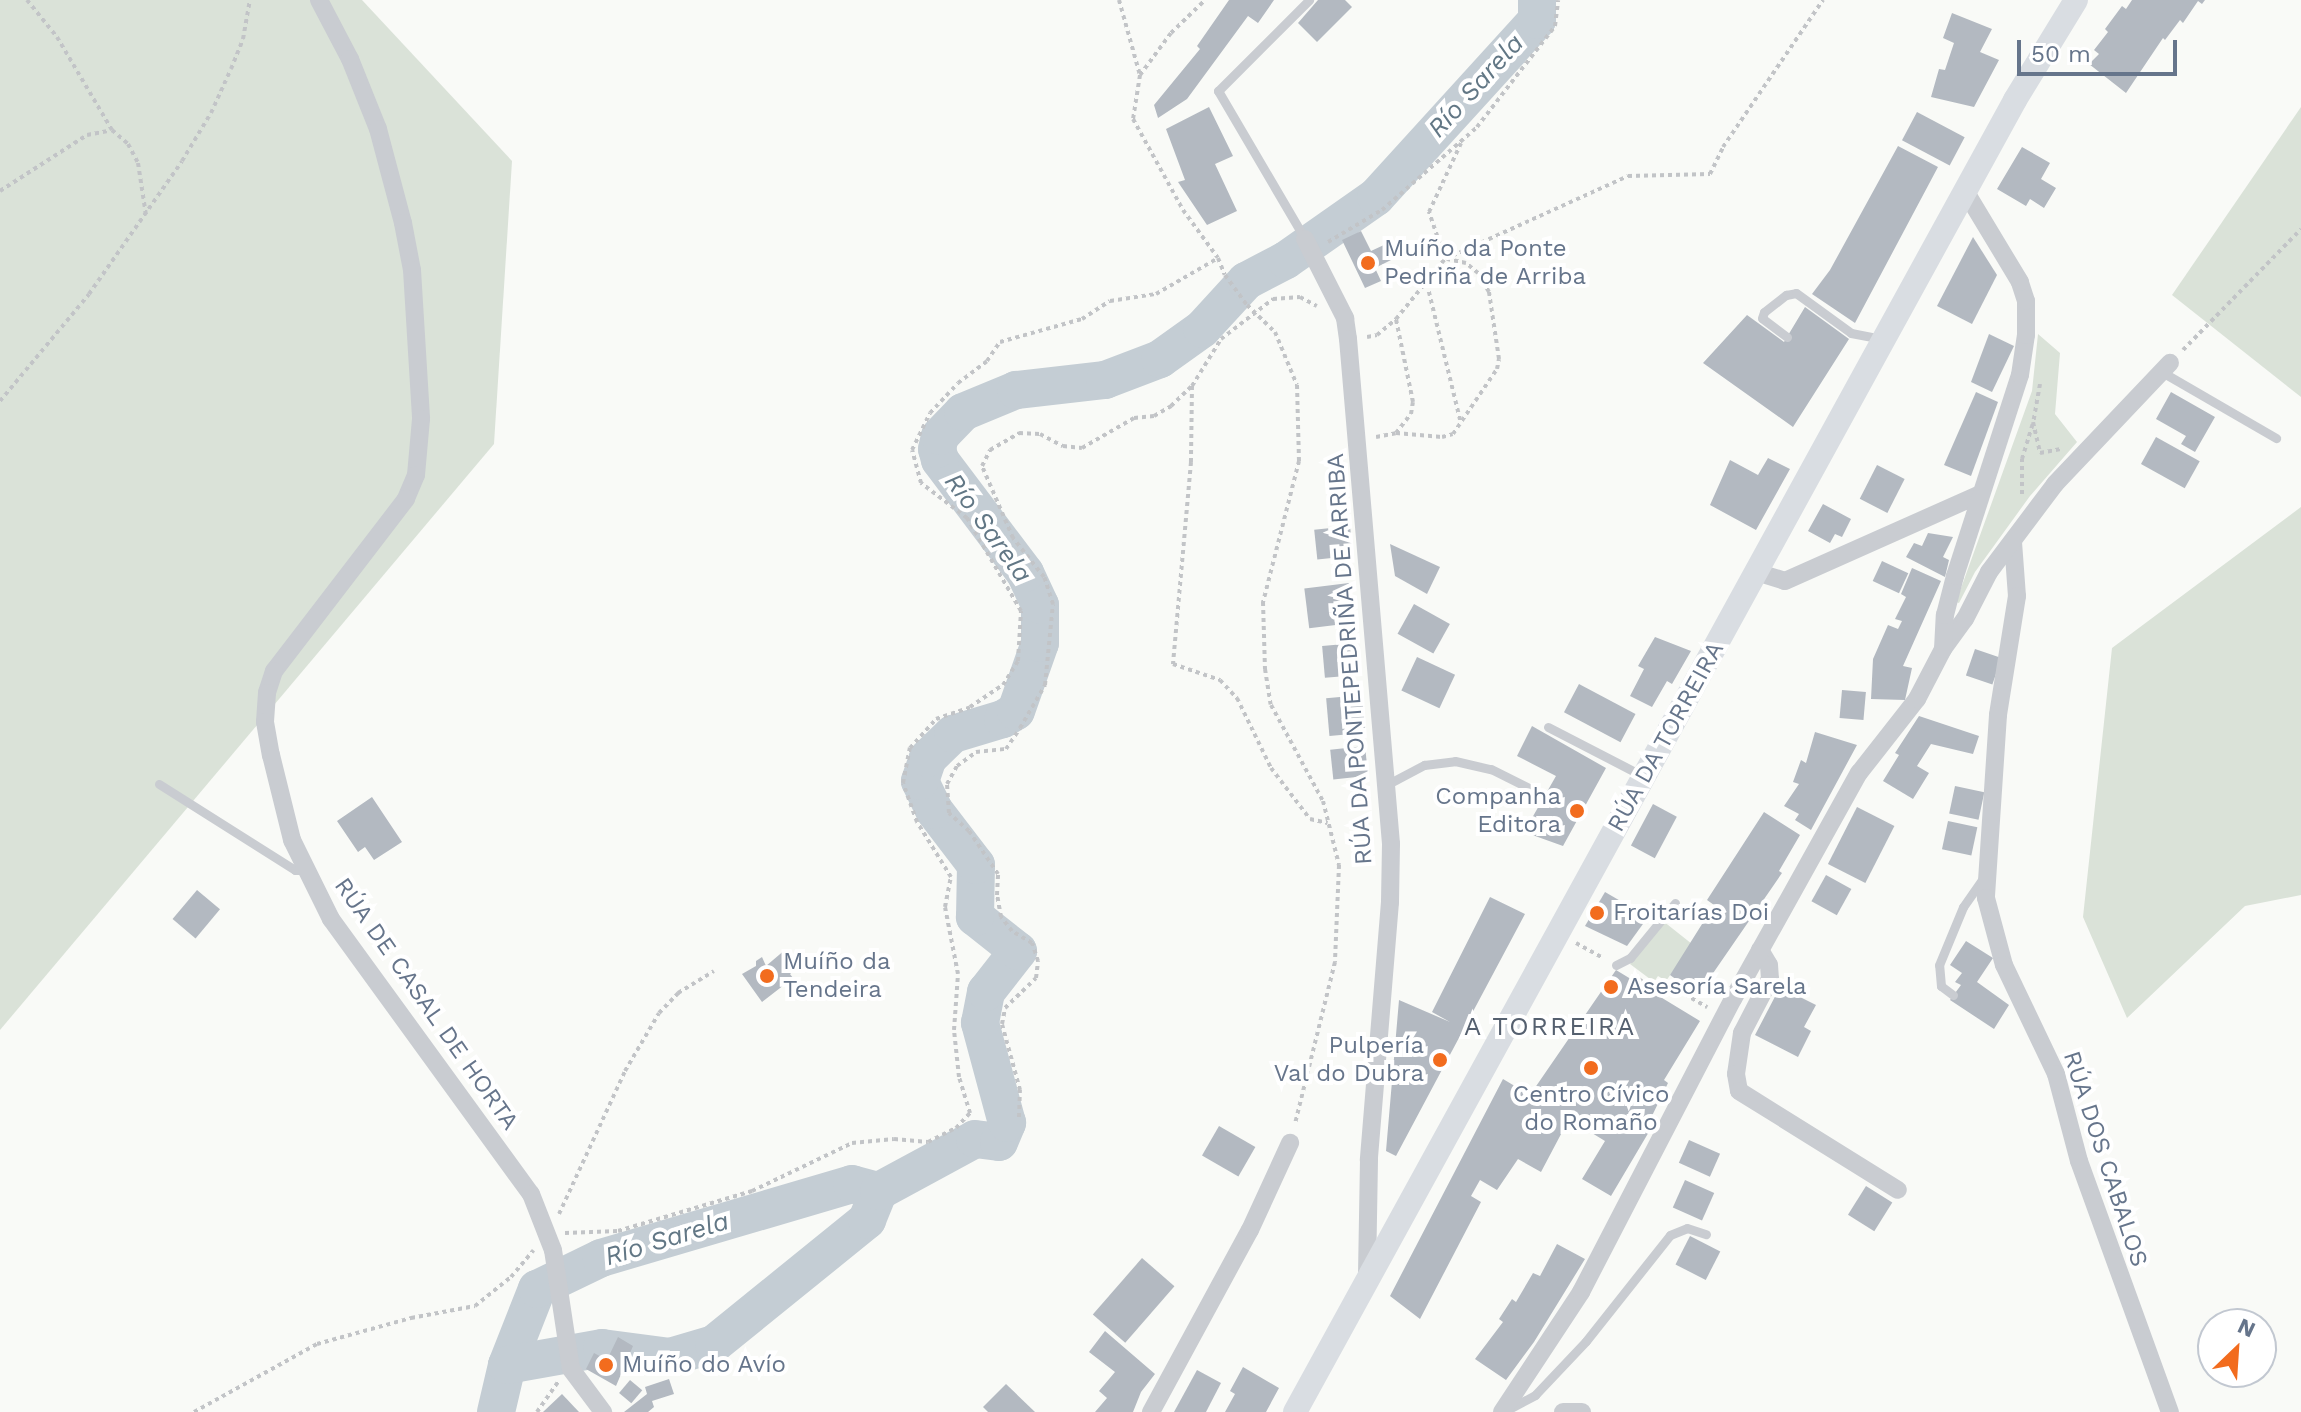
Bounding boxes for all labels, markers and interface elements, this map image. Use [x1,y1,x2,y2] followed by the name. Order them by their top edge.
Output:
[2021,24,2181,74] scale bar
[1422,28,1530,144] water label: Río Sarela
[2031,40,2091,68] text: 50 m
[1384,235,1588,291] place label: Muíño da Ponte Pedriña de Arriba
[1359,254,1377,272] marker: Muíño da Ponte Pedriña de Arriba
[1321,450,1379,868] street label: RÚA DA PONTEPEDRIÑA DE ARRIBA
[938,467,1038,589] water label: Río Sarela
[1601,636,1731,838] street label: RÚA DA TORREIRA
[1435,783,1561,839] place label: Companha Editora
[1568,802,1586,820] marker: Companha Editora
[327,872,525,1136] street label: RÚA DE CASAL DE HORTA
[1613,899,1769,927] place label: Froitarías Doi
[1588,904,1606,922] marker: Froitarías Doi
[783,948,891,1004] place label: Muíño da Tendeira
[758,967,776,985] marker: Muíño da Tendeira
[1627,973,1807,1001] place label: Asesoría Sarela
[1602,978,1620,996] marker: Asesoría Sarela
[1463,1011,1637,1043] district label: A TORREIRA
[1273,1032,1424,1088] place label: Pulpería Val do Dubra
[2056,1047,2154,1271] street label: RÚA DOS CABALOS
[1431,1051,1449,1069] marker: Pulpería Val do Dubra
[1582,1059,1600,1077] marker: Centro Cívico do Romaño
[1513,1081,1669,1137] place label: Centro Cívico do Romaño
[601,1205,733,1273] water label: Río Sarela
[2197,1308,2277,1388] north arrow
[2234,1313,2259,1342] text: N
[622,1351,787,1379] place label: Muíño do Avío
[597,1356,615,1374] marker: Muíño do Avío

